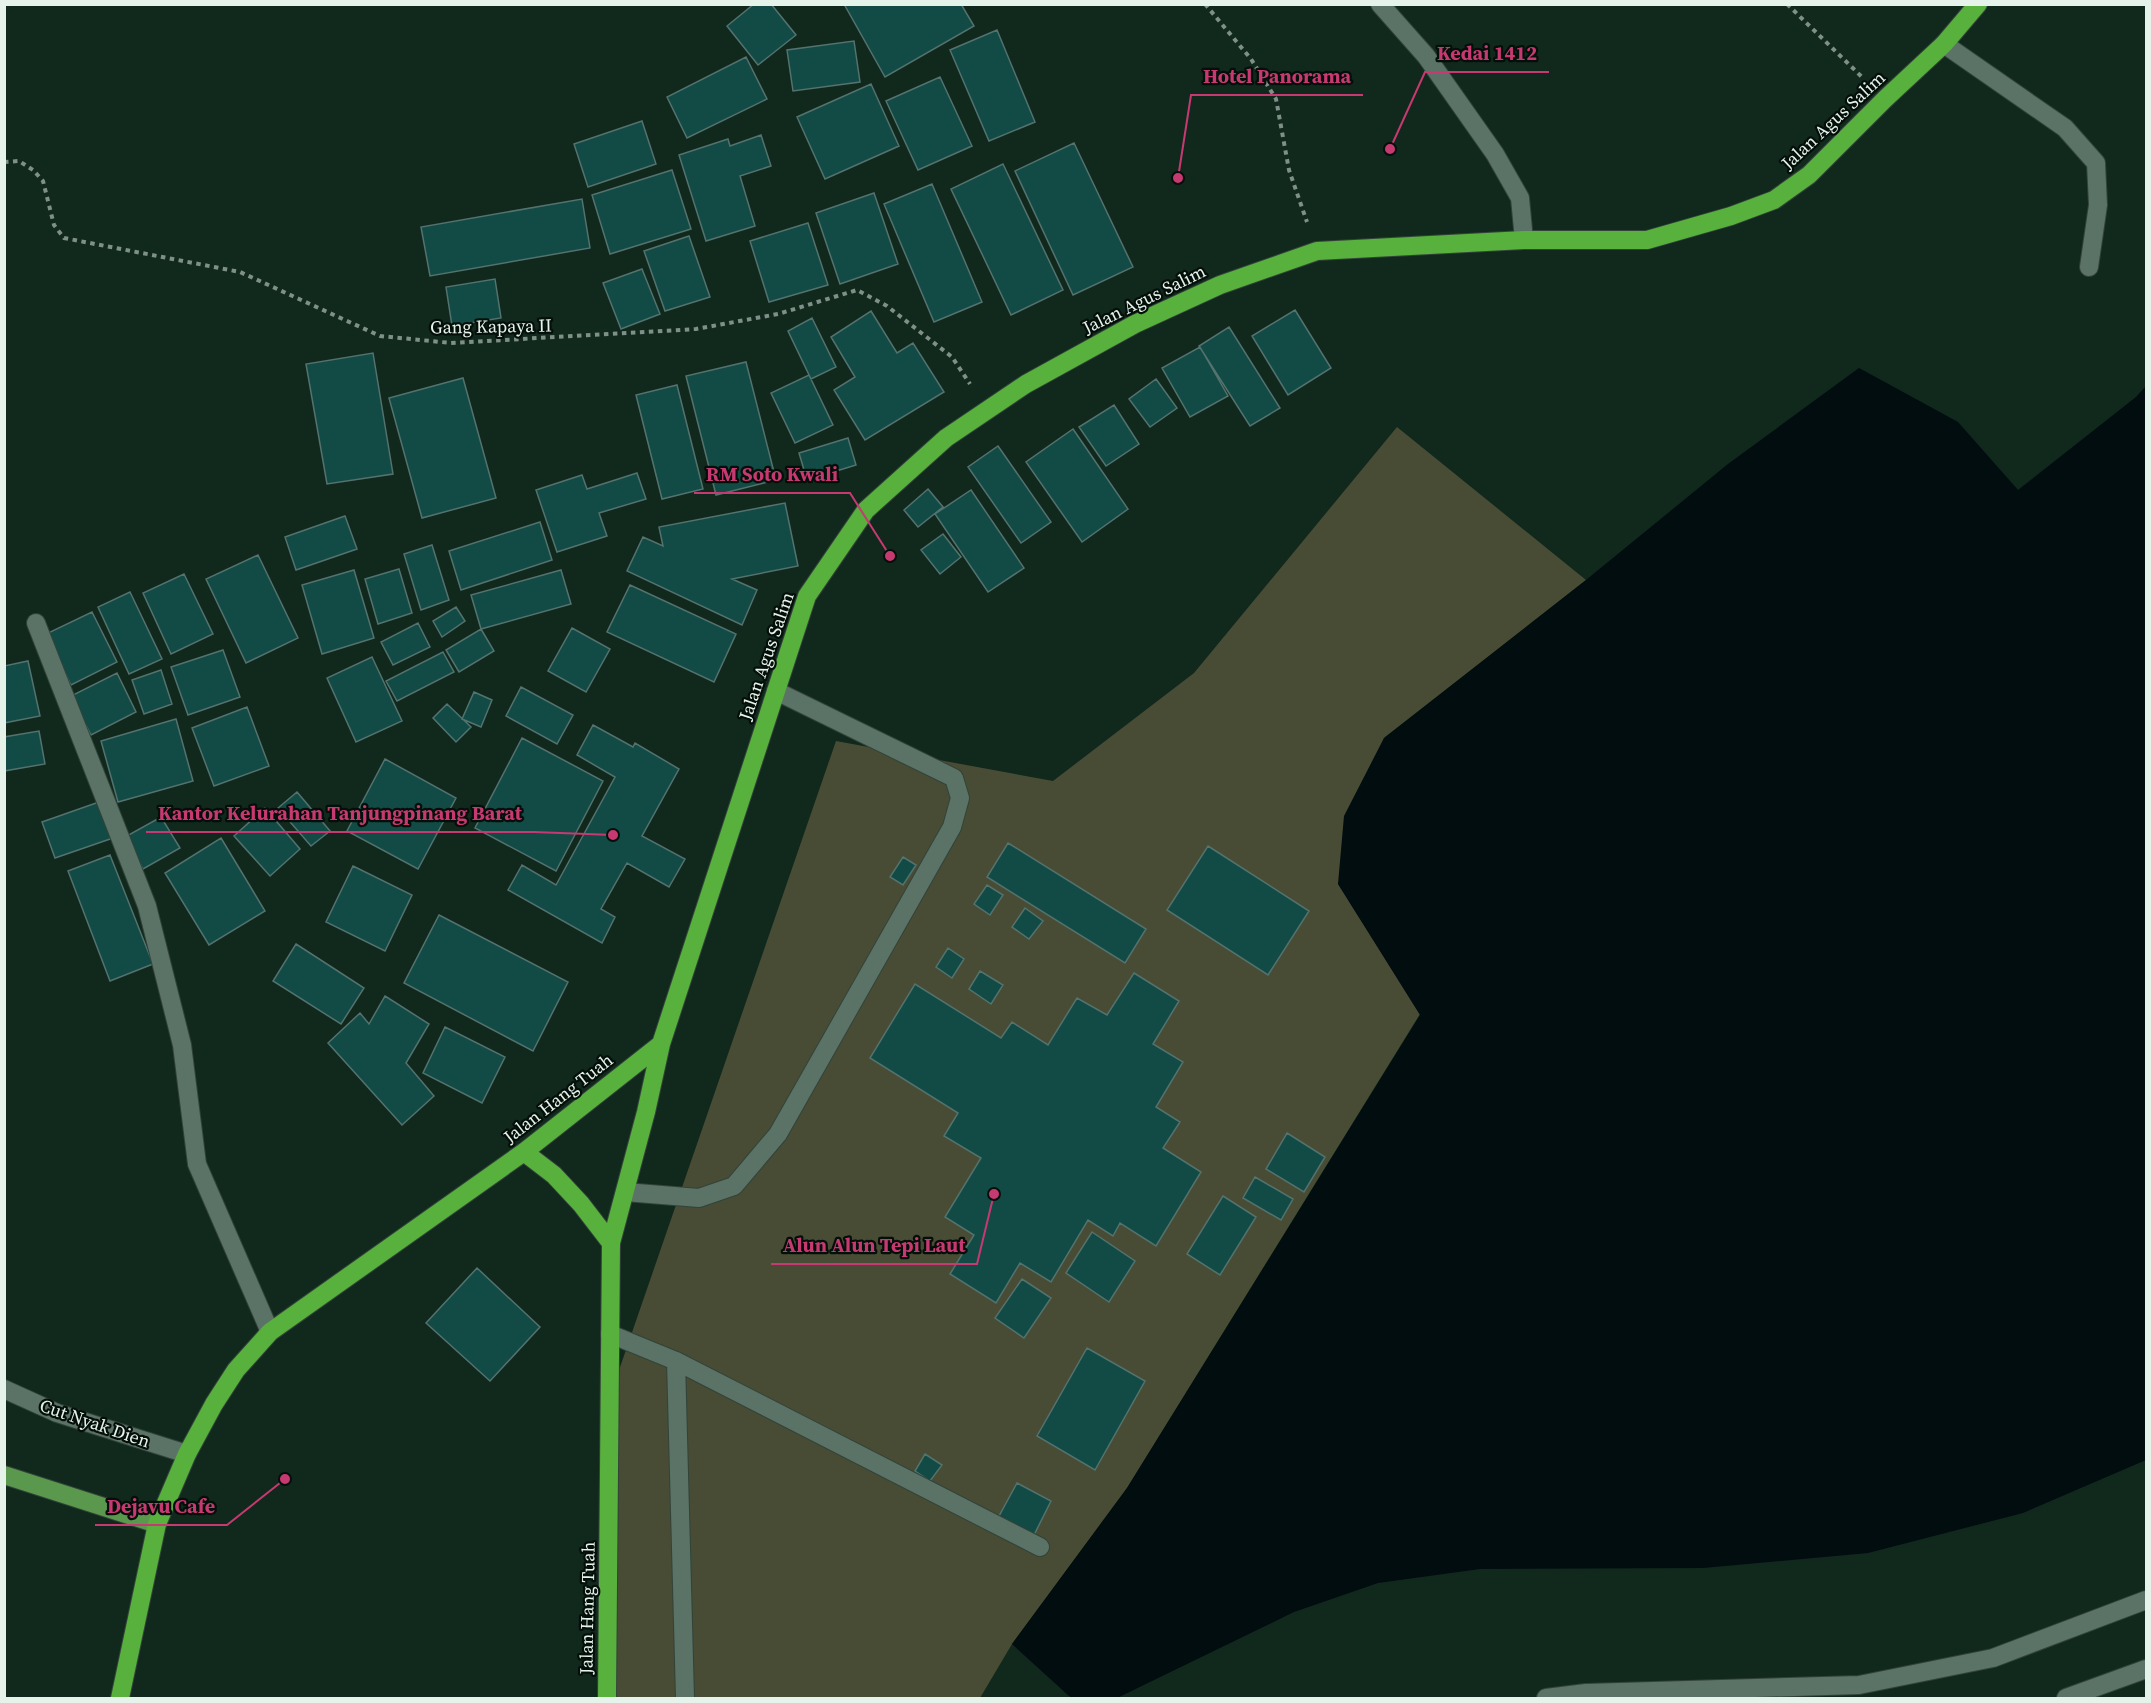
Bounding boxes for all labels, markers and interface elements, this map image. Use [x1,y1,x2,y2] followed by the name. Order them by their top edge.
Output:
[1425,34,1549,72] callout: Kedai 1412
[1437,39,1537,67] text: Kedai 1412
[1191,57,1363,95] callout: Hotel Panorama
[1203,62,1351,90] text: Hotel Panorama
[1775,65,1890,175] street label: Jalan Agus Salim
[1077,258,1210,340] street label: Jalan Agus Salim
[430,312,552,340] street label: Gang Kapaya II
[694,455,850,493] callout: RM Soto Kwali
[706,460,838,488] text: RM Soto Kwali
[732,589,800,724] street label: Jalan Agus Salim
[146,794,534,832] callout: Kantor Kelurahan Tanjungpinang Barat
[158,799,523,827] text: Kantor Kelurahan Tanjungpinang Barat
[497,1047,618,1149] street label: Jalan Hang Tuah
[771,1226,977,1264] callout: Alun Alun Tepi Laut
[783,1231,966,1259] text: Alun Alun Tepi Laut
[37,1392,153,1454] street label: Cut Nyak Dien
[95,1487,227,1525] callout: Dejavu Cafe
[107,1492,215,1520] text: Dejavu Cafe
[573,1541,601,1676] street label: Jalan Hang Tuah

